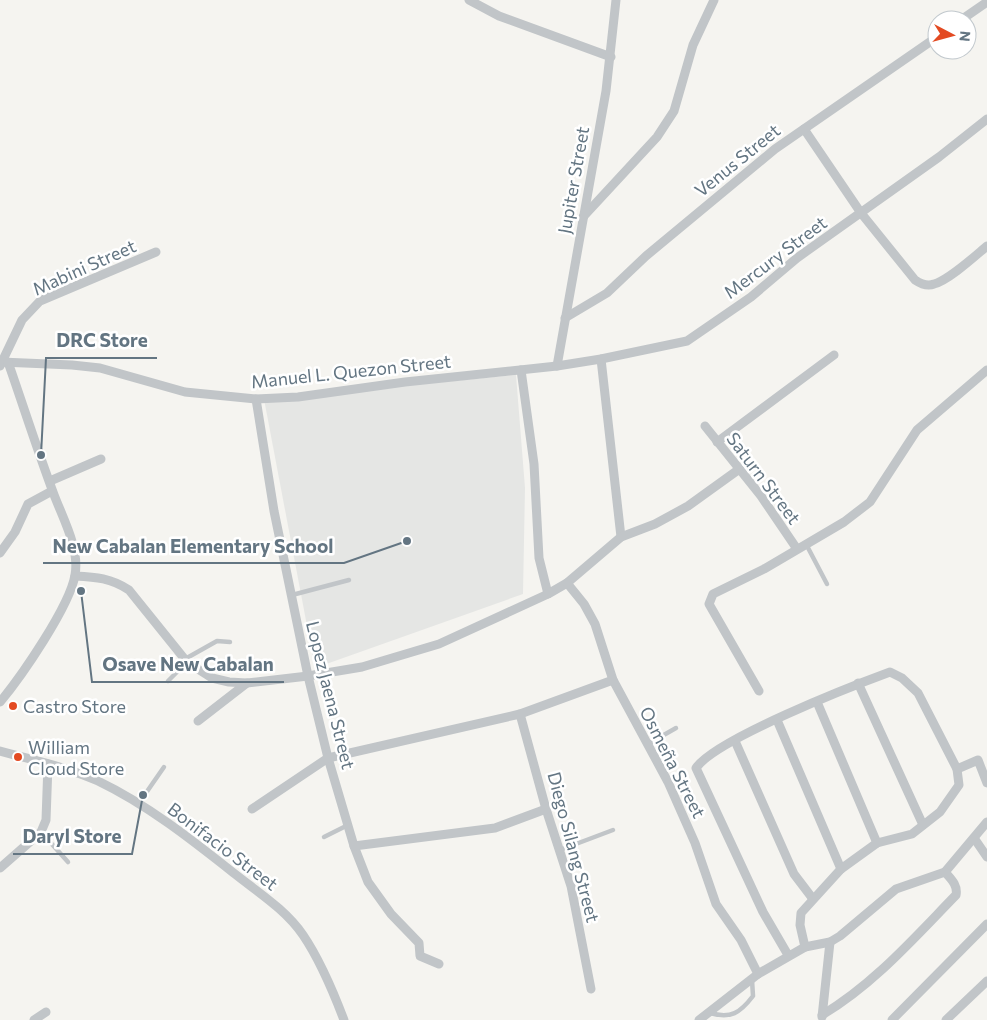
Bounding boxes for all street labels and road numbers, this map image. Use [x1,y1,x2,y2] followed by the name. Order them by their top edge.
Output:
[690,119,784,201] street label: Venus Street
[553,125,593,235] street label: Jupiter Street
[719,211,831,303] street label: Mercury Street
[29,234,139,300] street label: Mabini Street
[250,350,452,392] street label: Manuel L. Quezon Street
[722,428,806,528] street label: Saturn Street
[302,619,360,771] street label: Lopez Jaena Street
[635,703,711,821] street label: Osmeña Street
[543,769,605,925] street label: Diego Silang Street
[164,797,282,895] street label: Bonifacio Street

